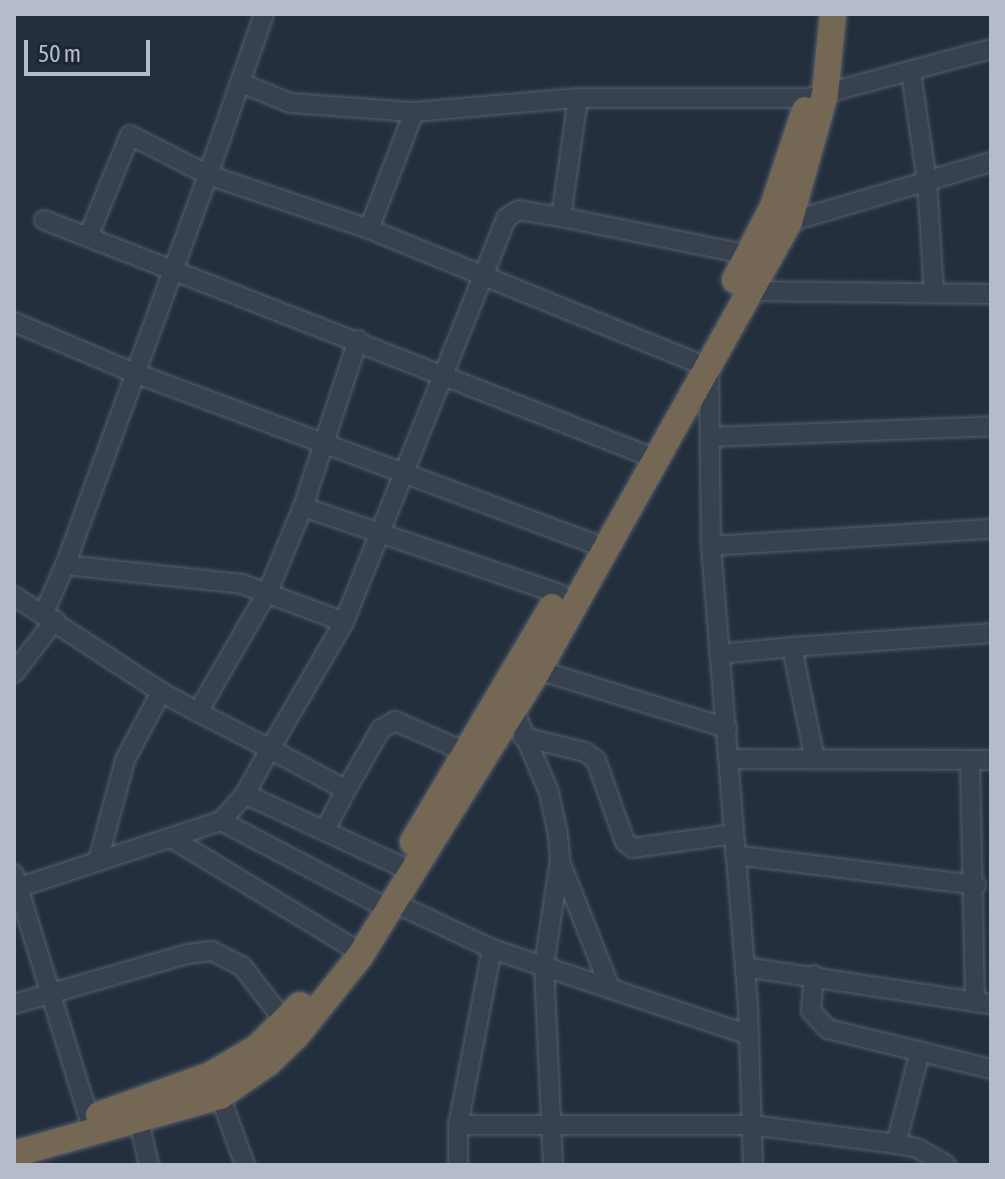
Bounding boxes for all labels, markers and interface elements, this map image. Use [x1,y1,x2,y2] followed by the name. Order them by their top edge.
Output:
[28,24,154,74] scale bar
[38,40,81,67] text: 50 m

